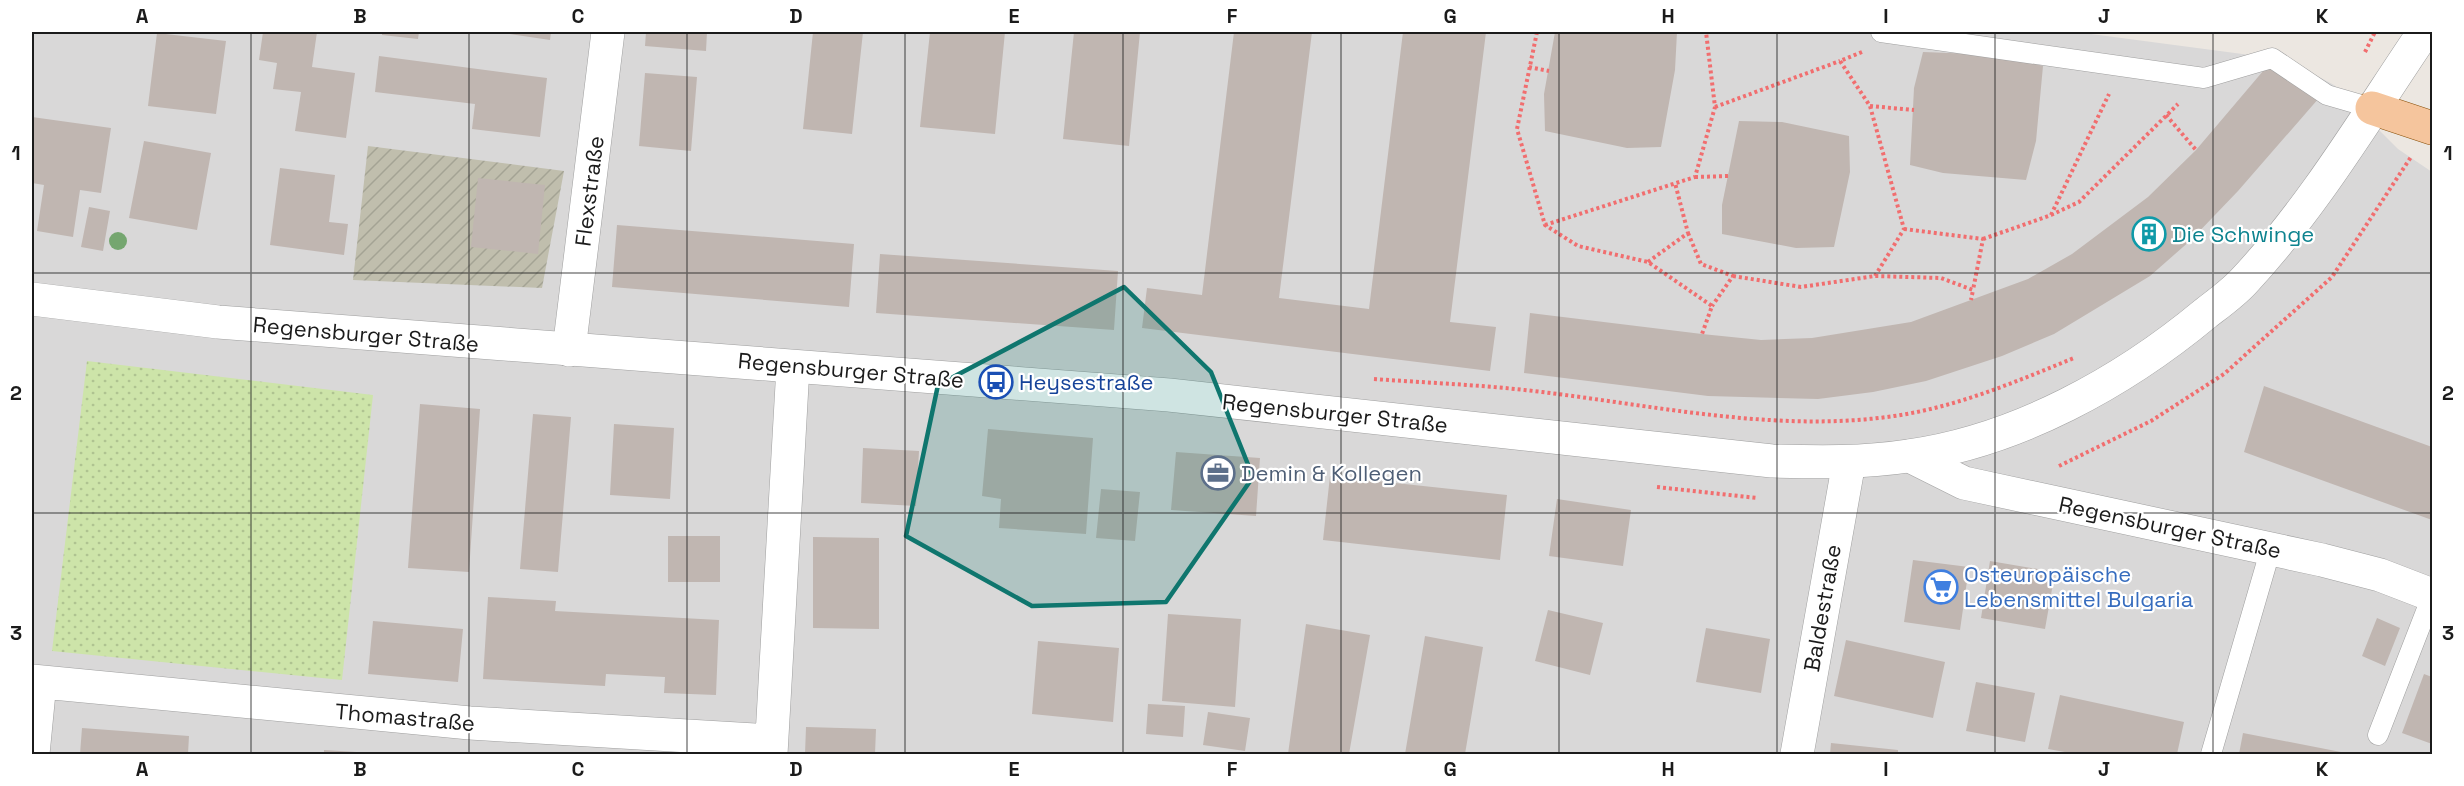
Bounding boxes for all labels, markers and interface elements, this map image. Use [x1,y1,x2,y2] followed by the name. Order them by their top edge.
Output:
[136,3,149,29] text: A
[353,3,367,29] text: B
[572,3,585,29] text: C
[789,3,803,29] text: D
[1008,3,1020,29] text: E
[1227,3,1238,29] text: F
[1443,3,1457,29] text: G
[1661,3,1675,29] text: H
[1883,3,1889,29] text: I
[2098,3,2110,29] text: J
[2316,3,2329,29] text: K
[568,134,610,248] street label: Flexstraße
[11,140,21,166] text: 1
[2443,140,2453,166] text: 1
[2131,216,2167,252] building icon: Die Schwinge
[2172,220,2314,248] place label: Die Schwinge
[252,310,480,358] street label: Regensburger Straße
[737,346,965,394] street label: Regensburger Straße
[978,364,1014,400] bus stop icon: Heysestraße
[1019,368,1153,396] place label: Heysestraße
[10,380,22,406] text: 2
[2442,380,2454,406] text: 2
[1221,387,1449,439] street label: Regensburger Straße
[1200,455,1236,491] office icon: Demin & Kollegen
[1241,459,1422,487] place label: Demin & Kollegen
[2056,490,2284,564] street label: Regensburger Straße
[1797,542,1847,674] street label: Baldestraße
[1964,560,2194,613] place label: Osteuropäische Lebensmittel Bulgaria
[1923,569,1959,605] supermarket icon: Osteuropäische Lebensmittel Bulgaria
[10,620,22,646] text: 3
[2442,620,2454,646] text: 3
[334,697,476,737] street label: Thomastraße
[136,756,149,782] text: A
[353,756,367,782] text: B
[572,756,585,782] text: C
[789,756,803,782] text: D
[1008,756,1020,782] text: E
[1227,756,1238,782] text: F
[1443,756,1457,782] text: G
[1661,756,1675,782] text: H
[1883,756,1889,782] text: I
[2098,756,2110,782] text: J
[2316,756,2329,782] text: K

